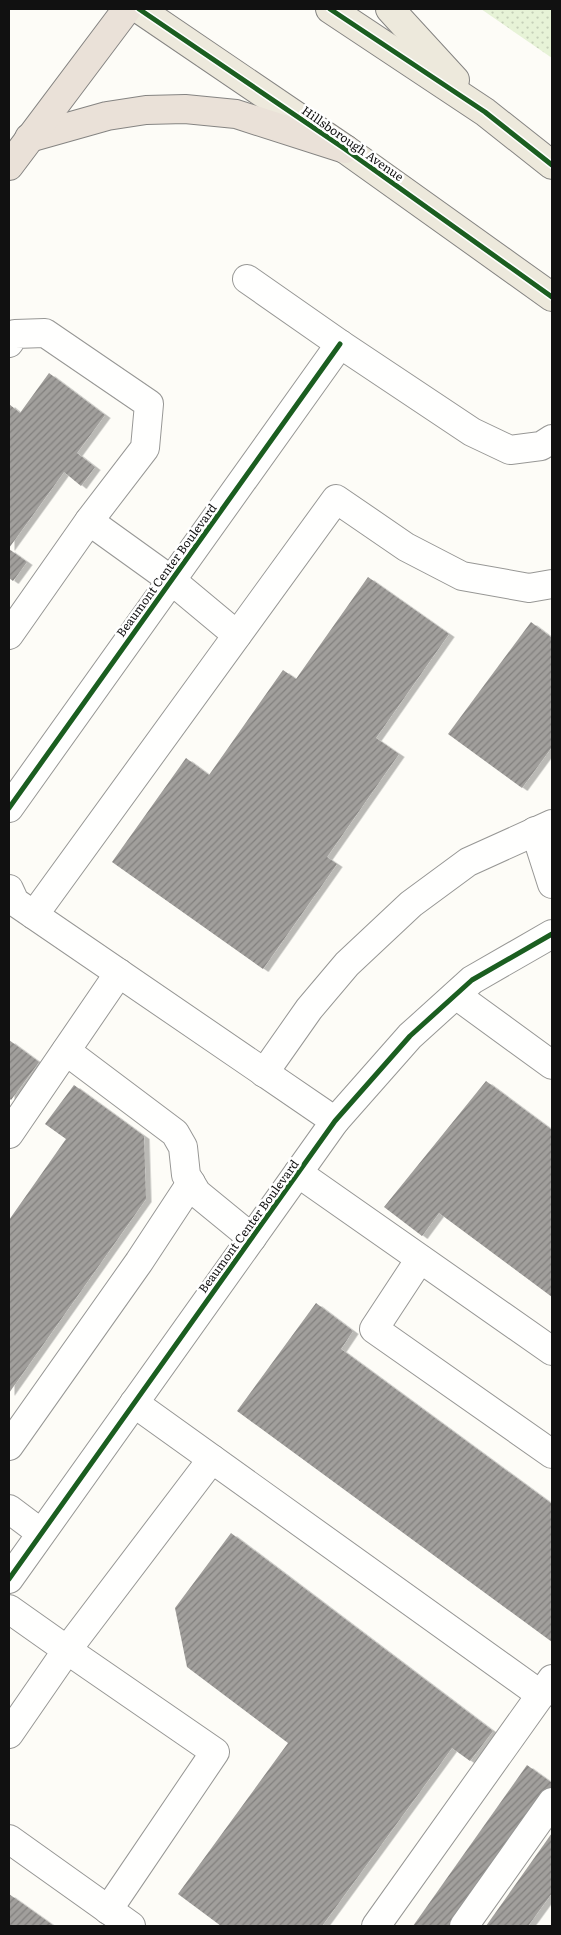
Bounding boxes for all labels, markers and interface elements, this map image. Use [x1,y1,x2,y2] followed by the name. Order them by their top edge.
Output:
[298,101,408,185] street label: Hillsborough Avenue
[111,499,221,640] street label: Beaumont Center Boulevard
[193,1155,303,1296] street label: Beaumont Center Boulevard

